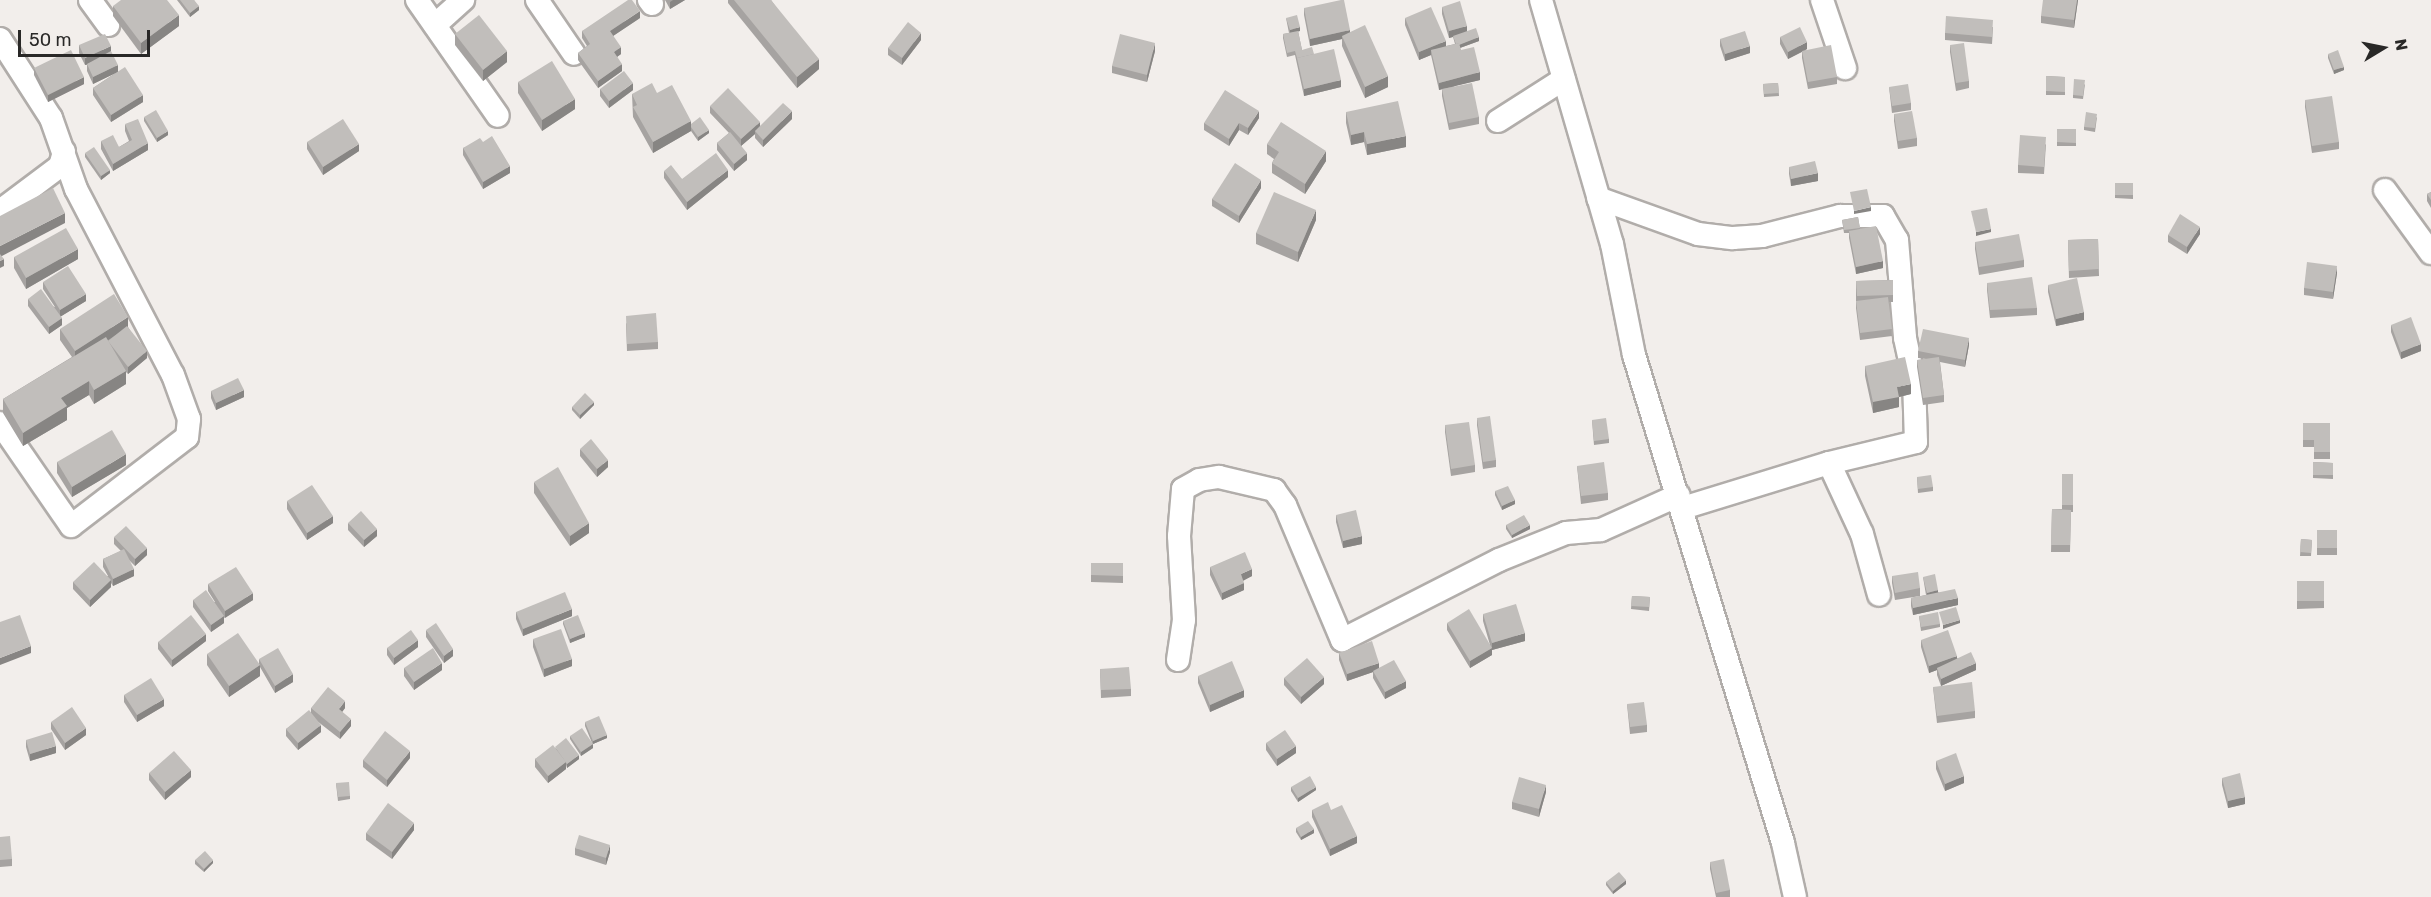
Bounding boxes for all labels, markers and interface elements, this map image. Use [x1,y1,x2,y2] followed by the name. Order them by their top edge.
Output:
[21,18,153,56] scale bar
[2353,18,2413,78] north arrow
[29,29,72,51] text: 50 m
[2391,37,2412,52] text: N

